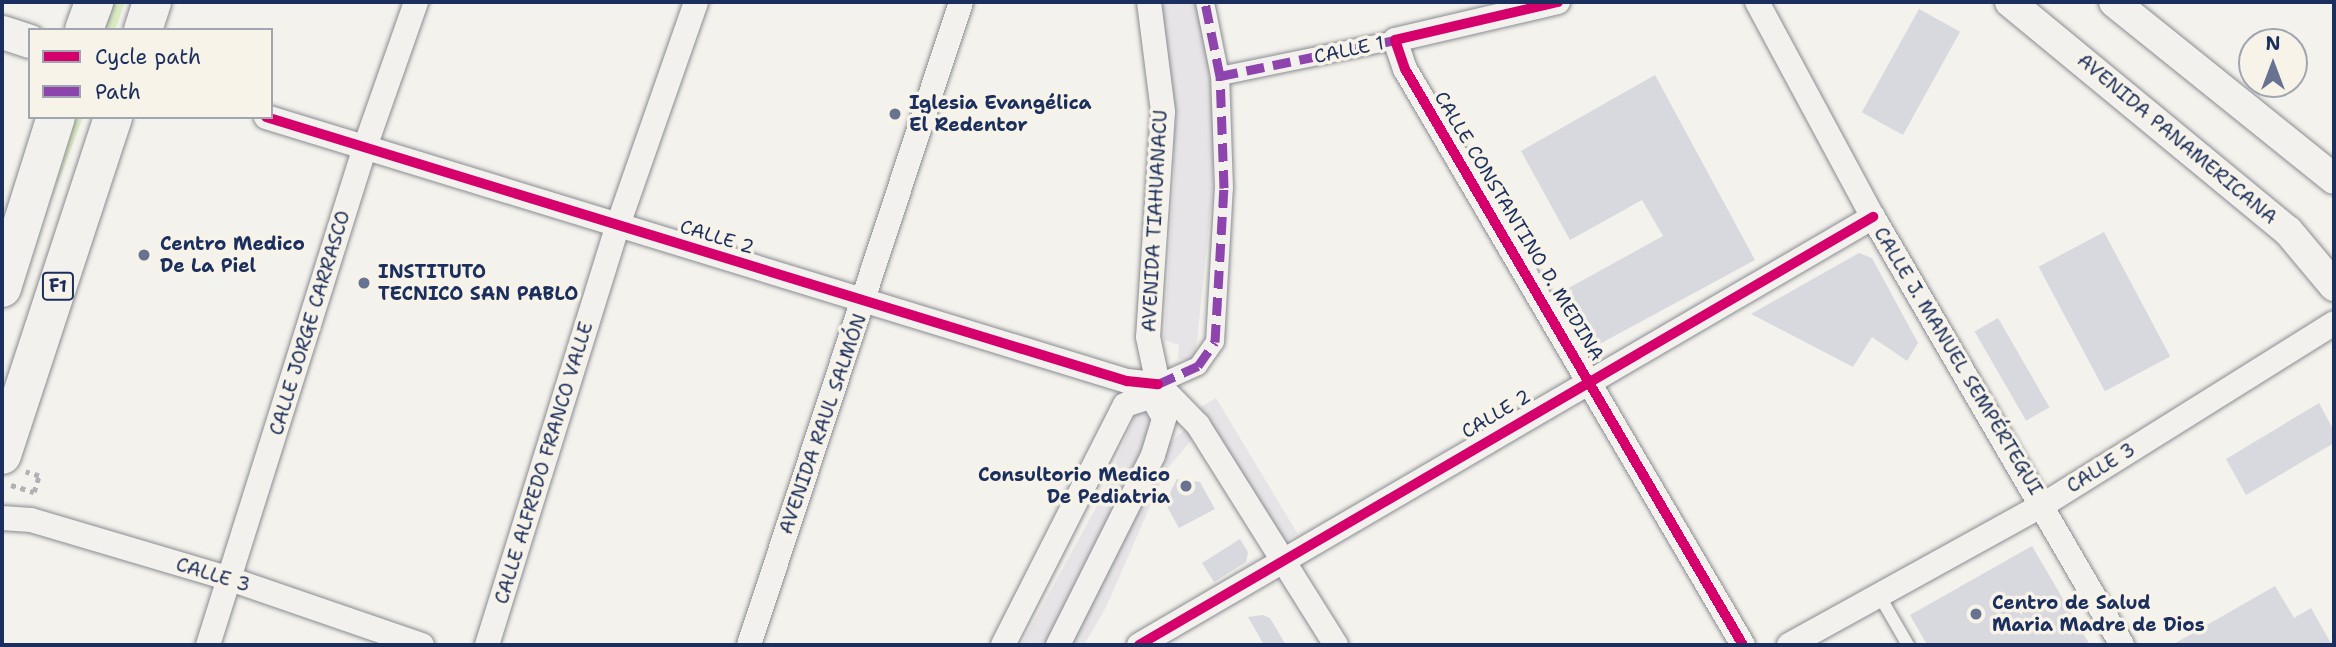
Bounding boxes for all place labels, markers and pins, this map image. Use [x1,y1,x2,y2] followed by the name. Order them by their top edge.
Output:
[909,92,1092,136] place label: Iglesia Evangélica El Redentor
[887,106,903,122] marker: Iglesia Evangélica El Redentor
[160,233,305,277] place label: Centro Medico De La Piel
[134,245,154,265] marker: Centro Medico De La Piel
[378,261,578,305] place label: INSTITUTO TECNICO SAN PABLO
[356,275,372,291] marker: INSTITUTO TECNICO SAN PABLO
[978,464,1170,508] place label: Consultorio Medico De Pediatria
[1176,476,1196,496] marker: Consultorio Medico De Pediatria
[1992,592,2205,636] place label: Centro de Salud Maria Madre de Dios
[1966,604,1986,624] marker: Centro de Salud Maria Madre de Dios

